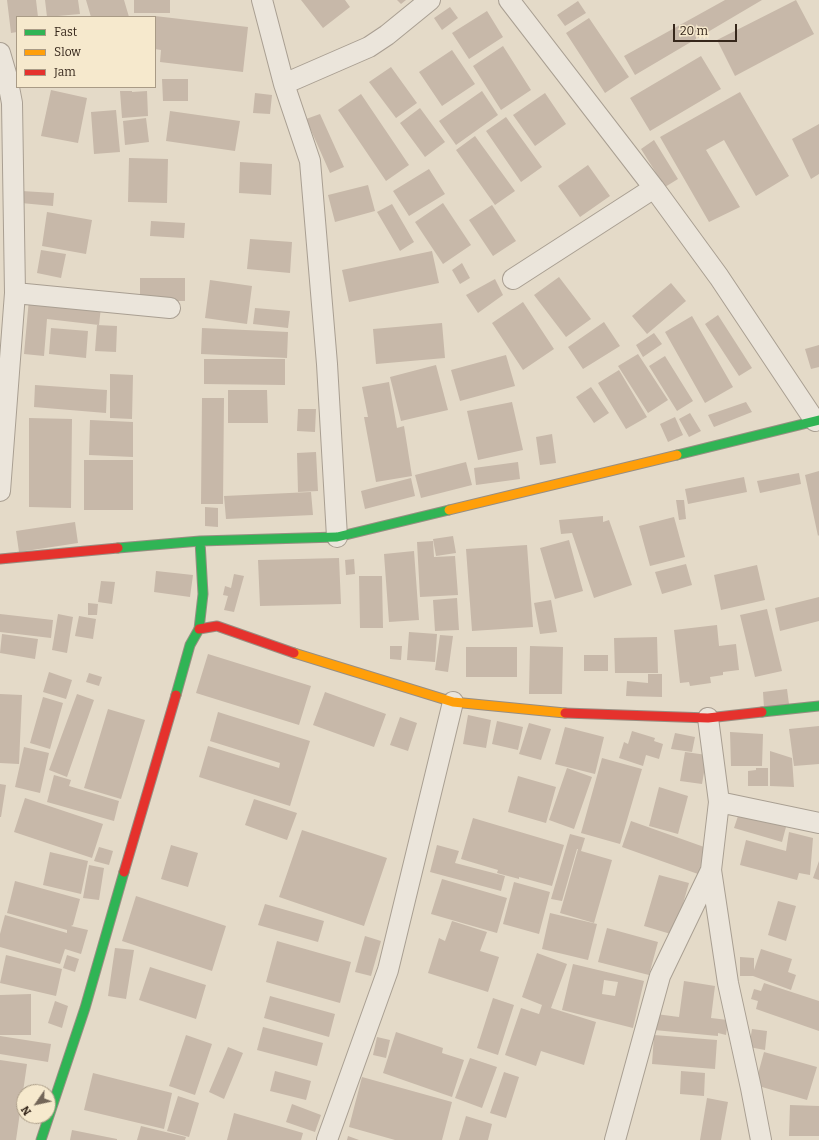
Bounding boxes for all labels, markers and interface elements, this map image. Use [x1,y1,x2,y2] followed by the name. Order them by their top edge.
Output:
[16,16,156,88] legend
[675,16,739,42] scale bar
[680,24,708,38] text: 20 m
[54,25,77,39] text: Fast
[54,45,81,59] text: Slow
[54,65,76,79] text: Jam
[16,1084,56,1124] north arrow
[19,1103,34,1118] text: N

